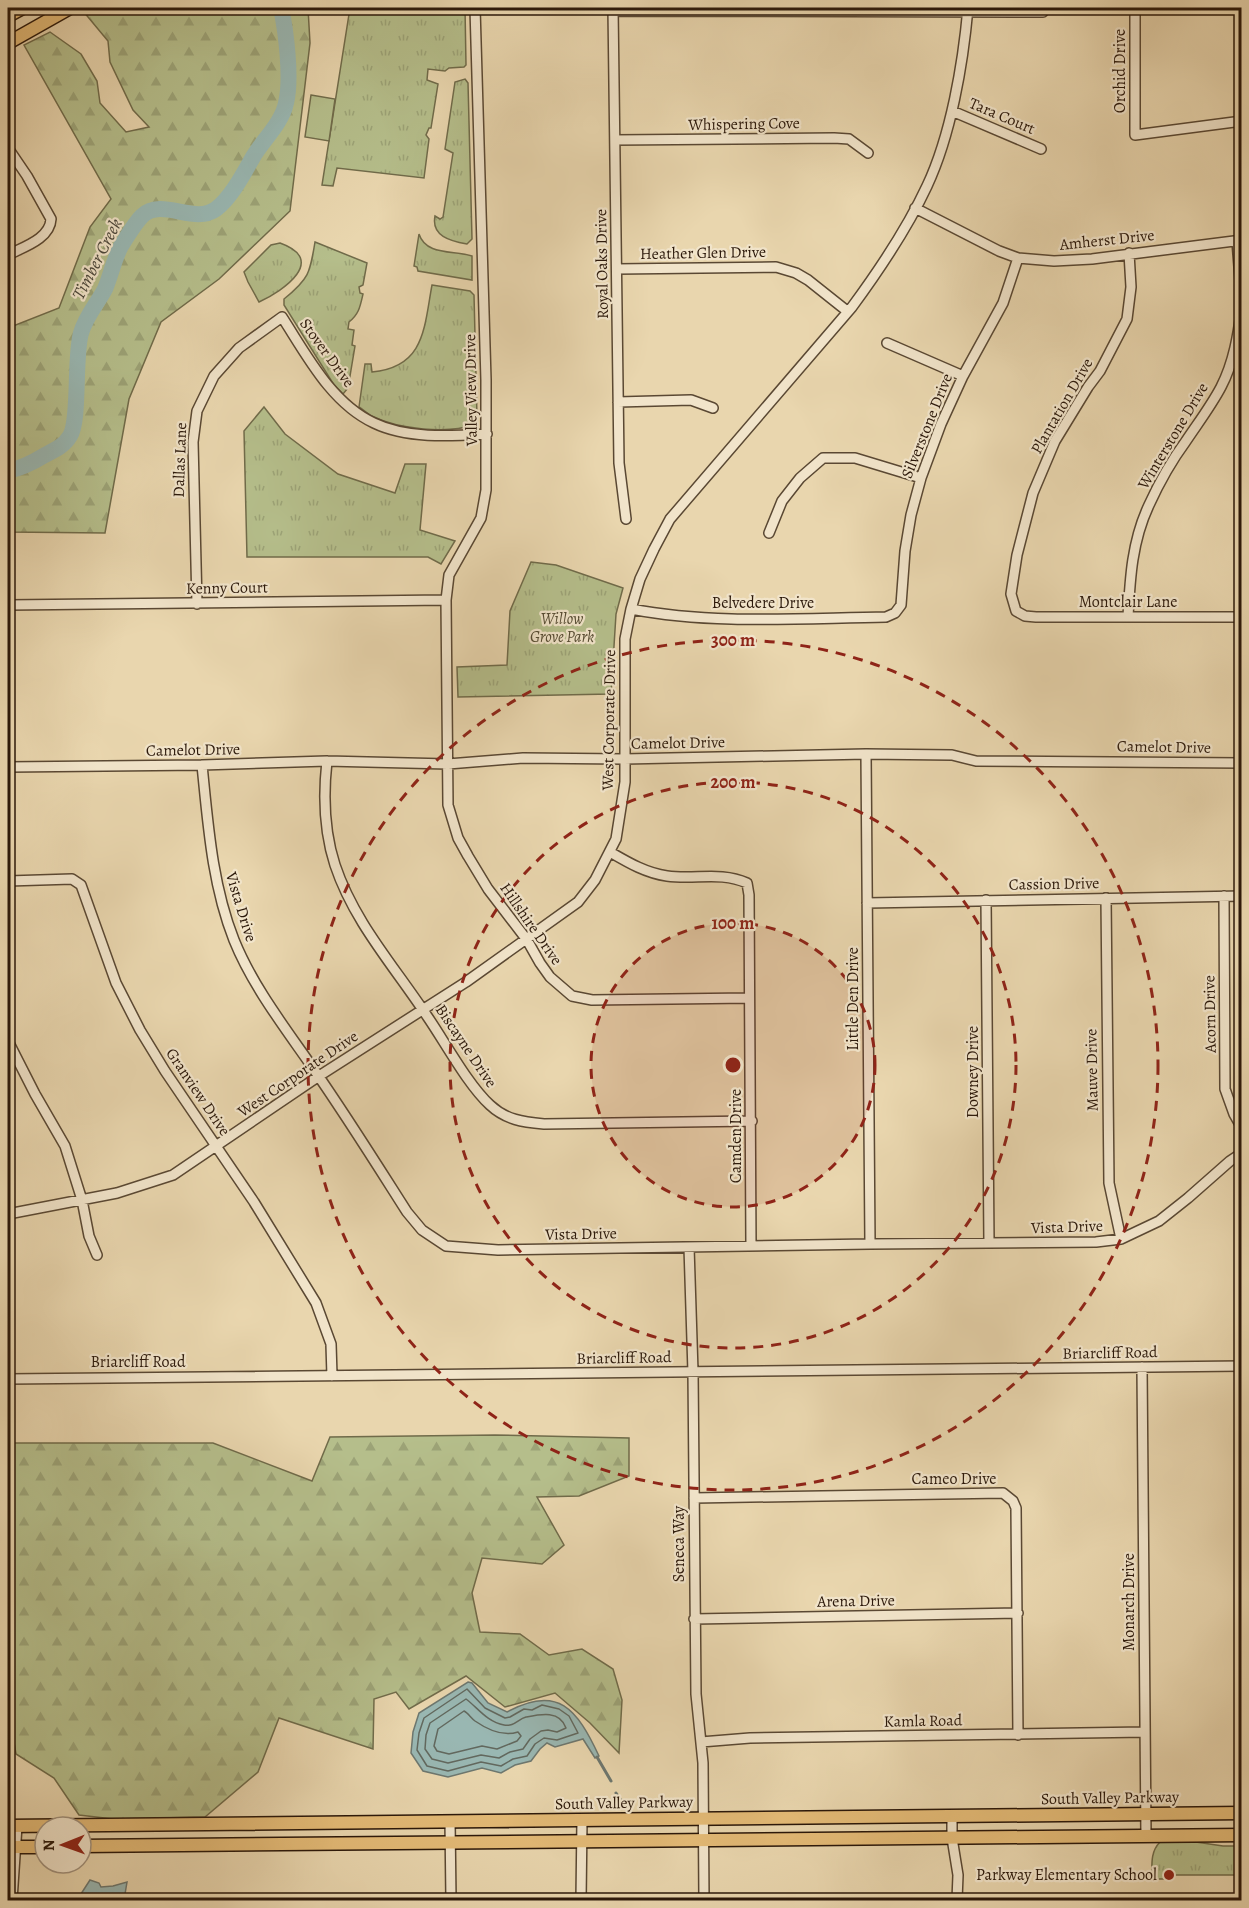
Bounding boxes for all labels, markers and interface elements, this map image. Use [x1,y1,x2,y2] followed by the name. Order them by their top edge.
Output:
[1109,29,1131,113] street label: Orchid Drive
[966,92,1038,140] street label: Tara Court
[687,112,800,136] street label: Whispering Cove
[590,209,614,319] street label: Royal Oaks Drive
[66,214,128,304] water label: Timber Creek
[1058,224,1155,256] street label: Amherst Drive
[640,241,766,265] street label: Heather Glen Drive
[294,314,360,392] street label: Stover Drive
[459,334,483,447] street label: Valley View Drive
[1026,354,1098,458] street label: Plantation Drive
[896,370,958,482] street label: Silverstone Drive
[1132,379,1214,494] street label: Winterstone Drive
[168,422,192,498] street label: Dallas Lane
[186,576,268,600] street label: Kenny Court
[1079,591,1177,613] street label: Montclair Lane
[712,592,814,614] street label: Belvedere Drive
[530,608,594,648] park label: Willow Grove Park
[711,628,755,652] text: 300 m
[597,649,621,792] street label: West Corporate Drive
[631,731,725,755] street label: Camelot Drive
[1117,735,1211,759] street label: Camelot Drive
[146,738,240,762] street label: Camelot Drive
[710,770,756,794] text: 200 m
[220,868,262,945] street label: Vista Drive
[1008,872,1100,896] street label: Cassion Drive
[494,878,568,970] street label: Hillshire Drive
[712,911,754,935] text: 100 m
[842,947,864,1051] street label: Little Den Drive
[1198,975,1222,1054] street label: Acorn Drive
[430,1000,502,1092] street label: Biscayne Drive
[233,1025,363,1123] street label: West Corporate Drive
[962,1026,984,1118] street label: Downey Drive
[1080,1029,1104,1111] street label: Mauve Drive
[161,1044,235,1140] street label: Granview Drive
[723,1055,743,1075] centre of rings
[725,1089,747,1183] street label: Camden Drive
[1030,1215,1103,1239] street label: Vista Drive
[544,1222,617,1246] street label: Vista Drive
[1062,1341,1158,1365] street label: Briarcliff Road
[576,1346,672,1370] street label: Briarcliff Road
[90,1351,186,1373] street label: Briarcliff Road
[911,1468,997,1490] street label: Cameo Drive
[668,1505,690,1582] street label: Seneca Way
[1118,1553,1140,1651] street label: Monarch Drive
[816,1589,895,1613] street label: Arena Drive
[884,1709,963,1733] street label: Kamla Road
[1041,1786,1180,1810] street label: South Valley Parkway
[555,1791,694,1815] street label: South Valley Parkway
[33,1815,93,1875] north arrow
[38,1839,60,1851] text: N
[976,1864,1157,1886] place label: Parkway Elementary School
[1162,1868,1176,1882] marker: Parkway Elementary School

